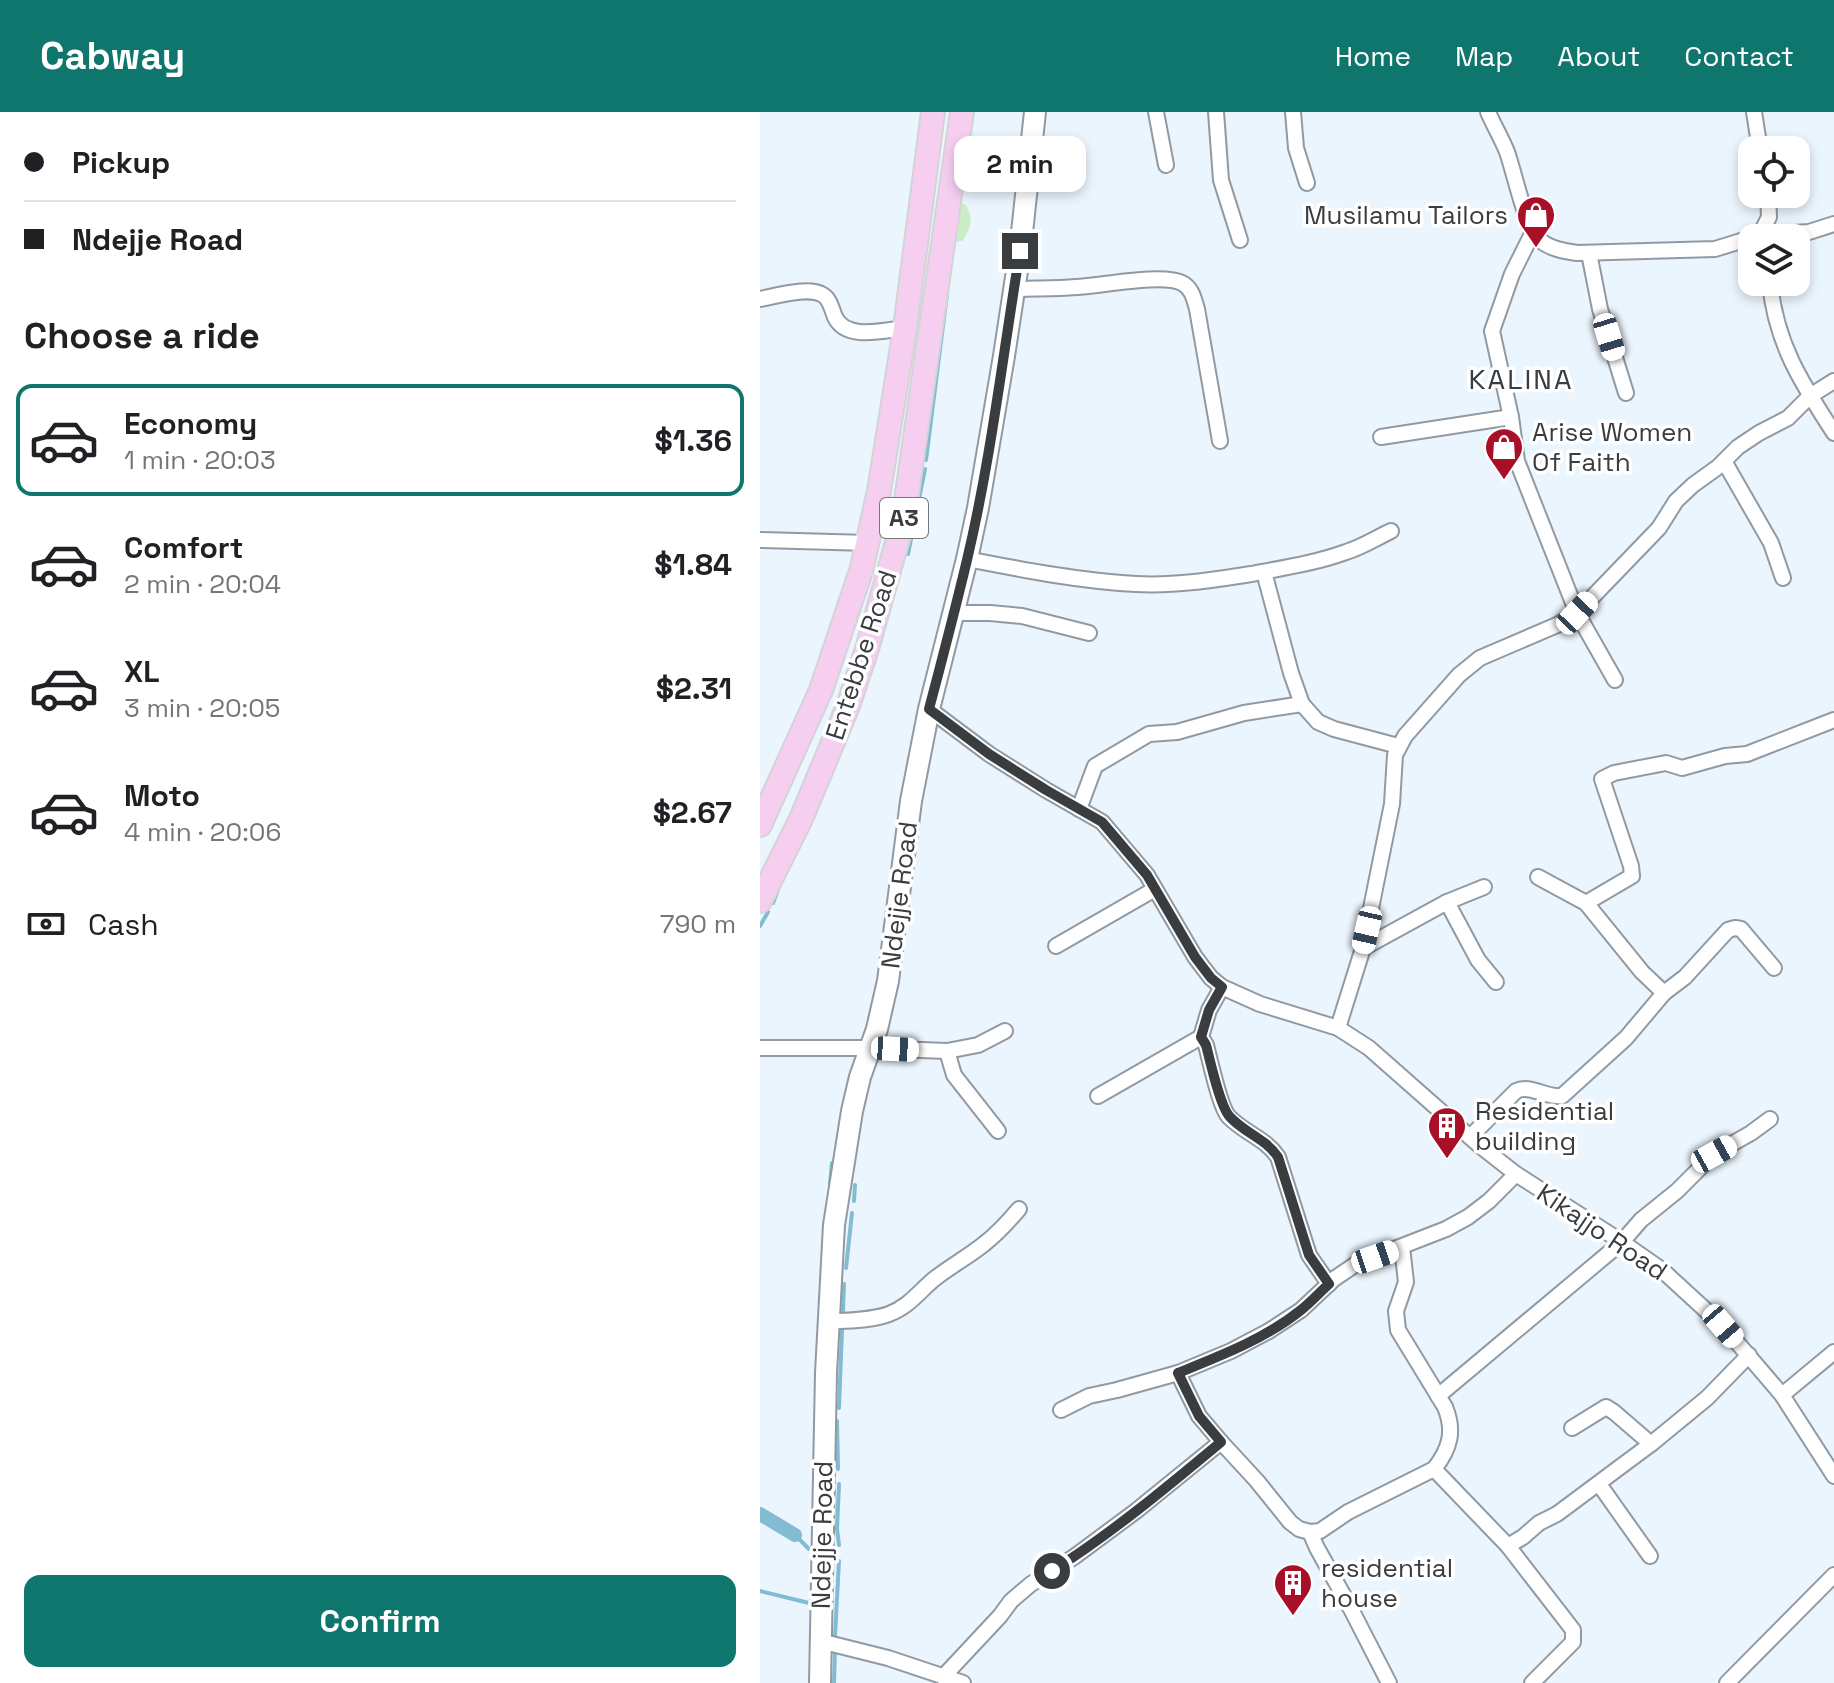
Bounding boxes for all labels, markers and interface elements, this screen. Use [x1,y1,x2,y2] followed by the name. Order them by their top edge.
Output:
[40,32,185,80] text: Cabway
[1335,38,1411,74] text: Home
[1455,38,1513,74] text: Map
[1557,38,1640,74] text: About
[1684,38,1794,74] text: Contact
[954,135,1086,191] callout: 2 min
[1738,136,1810,296] map controls
[1738,136,1810,208] button: locate
[72,143,170,182] text: Pickup
[986,147,1054,181] text: 2 min
[1515,194,1557,249] shop icon: Musilamu Tailors
[1304,198,1508,232] place label: Musilamu Tailors
[72,220,243,259] text: Ndejje Road
[1738,224,1810,296] button: layers
[1002,233,1038,269] route end
[1591,311,1627,363] car
[24,313,260,359] text: Choose a ride
[1468,361,1574,397] district label: KALINA
[28,404,100,476] icon: car
[124,404,257,443] text: Economy
[1532,415,1692,479] place label: Arise Women Of Faith
[655,421,732,460] text: $1.36
[1483,426,1525,481] shop icon: Arise Women Of Faith
[124,443,276,477] text: 1 min · 20:03
[880,498,928,538] road number: A3
[28,528,100,600] icon: car
[124,528,243,567] text: Comfort
[654,545,732,584] text: $1.84
[818,566,904,744] street label: Entebbe Road
[124,567,281,601] text: 2 min · 20:04
[1552,587,1602,639] car
[28,652,100,724] icon: car
[124,652,160,691] text: XL
[656,669,732,708] text: $2.31
[124,691,280,725] text: 3 min · 20:05
[28,776,100,848] icon: car
[124,776,200,815] text: Moto
[653,793,732,832] text: $2.67
[124,815,281,849] text: 4 min · 20:06
[873,819,925,971] street label: Ndejje Road
[24,902,68,946] icon: cash
[1350,904,1384,956] car
[88,905,159,944] text: Cash
[660,907,736,941] text: 790 m
[870,1036,920,1062] car
[1475,1094,1614,1158] place label: Residential building
[1426,1105,1468,1160] building icon: Residential building
[1687,1132,1741,1176] car
[1530,1176,1674,1288] street label: Kikajjo Road
[1348,1238,1402,1276] car
[1698,1300,1748,1352] car
[804,1461,840,1609] street label: Ndejje Road
[1321,1551,1453,1615] place label: residential house
[1034,1553,1070,1589] route start
[1272,1562,1314,1617] building icon: residential house
[24,1575,736,1667] button: Confirm

